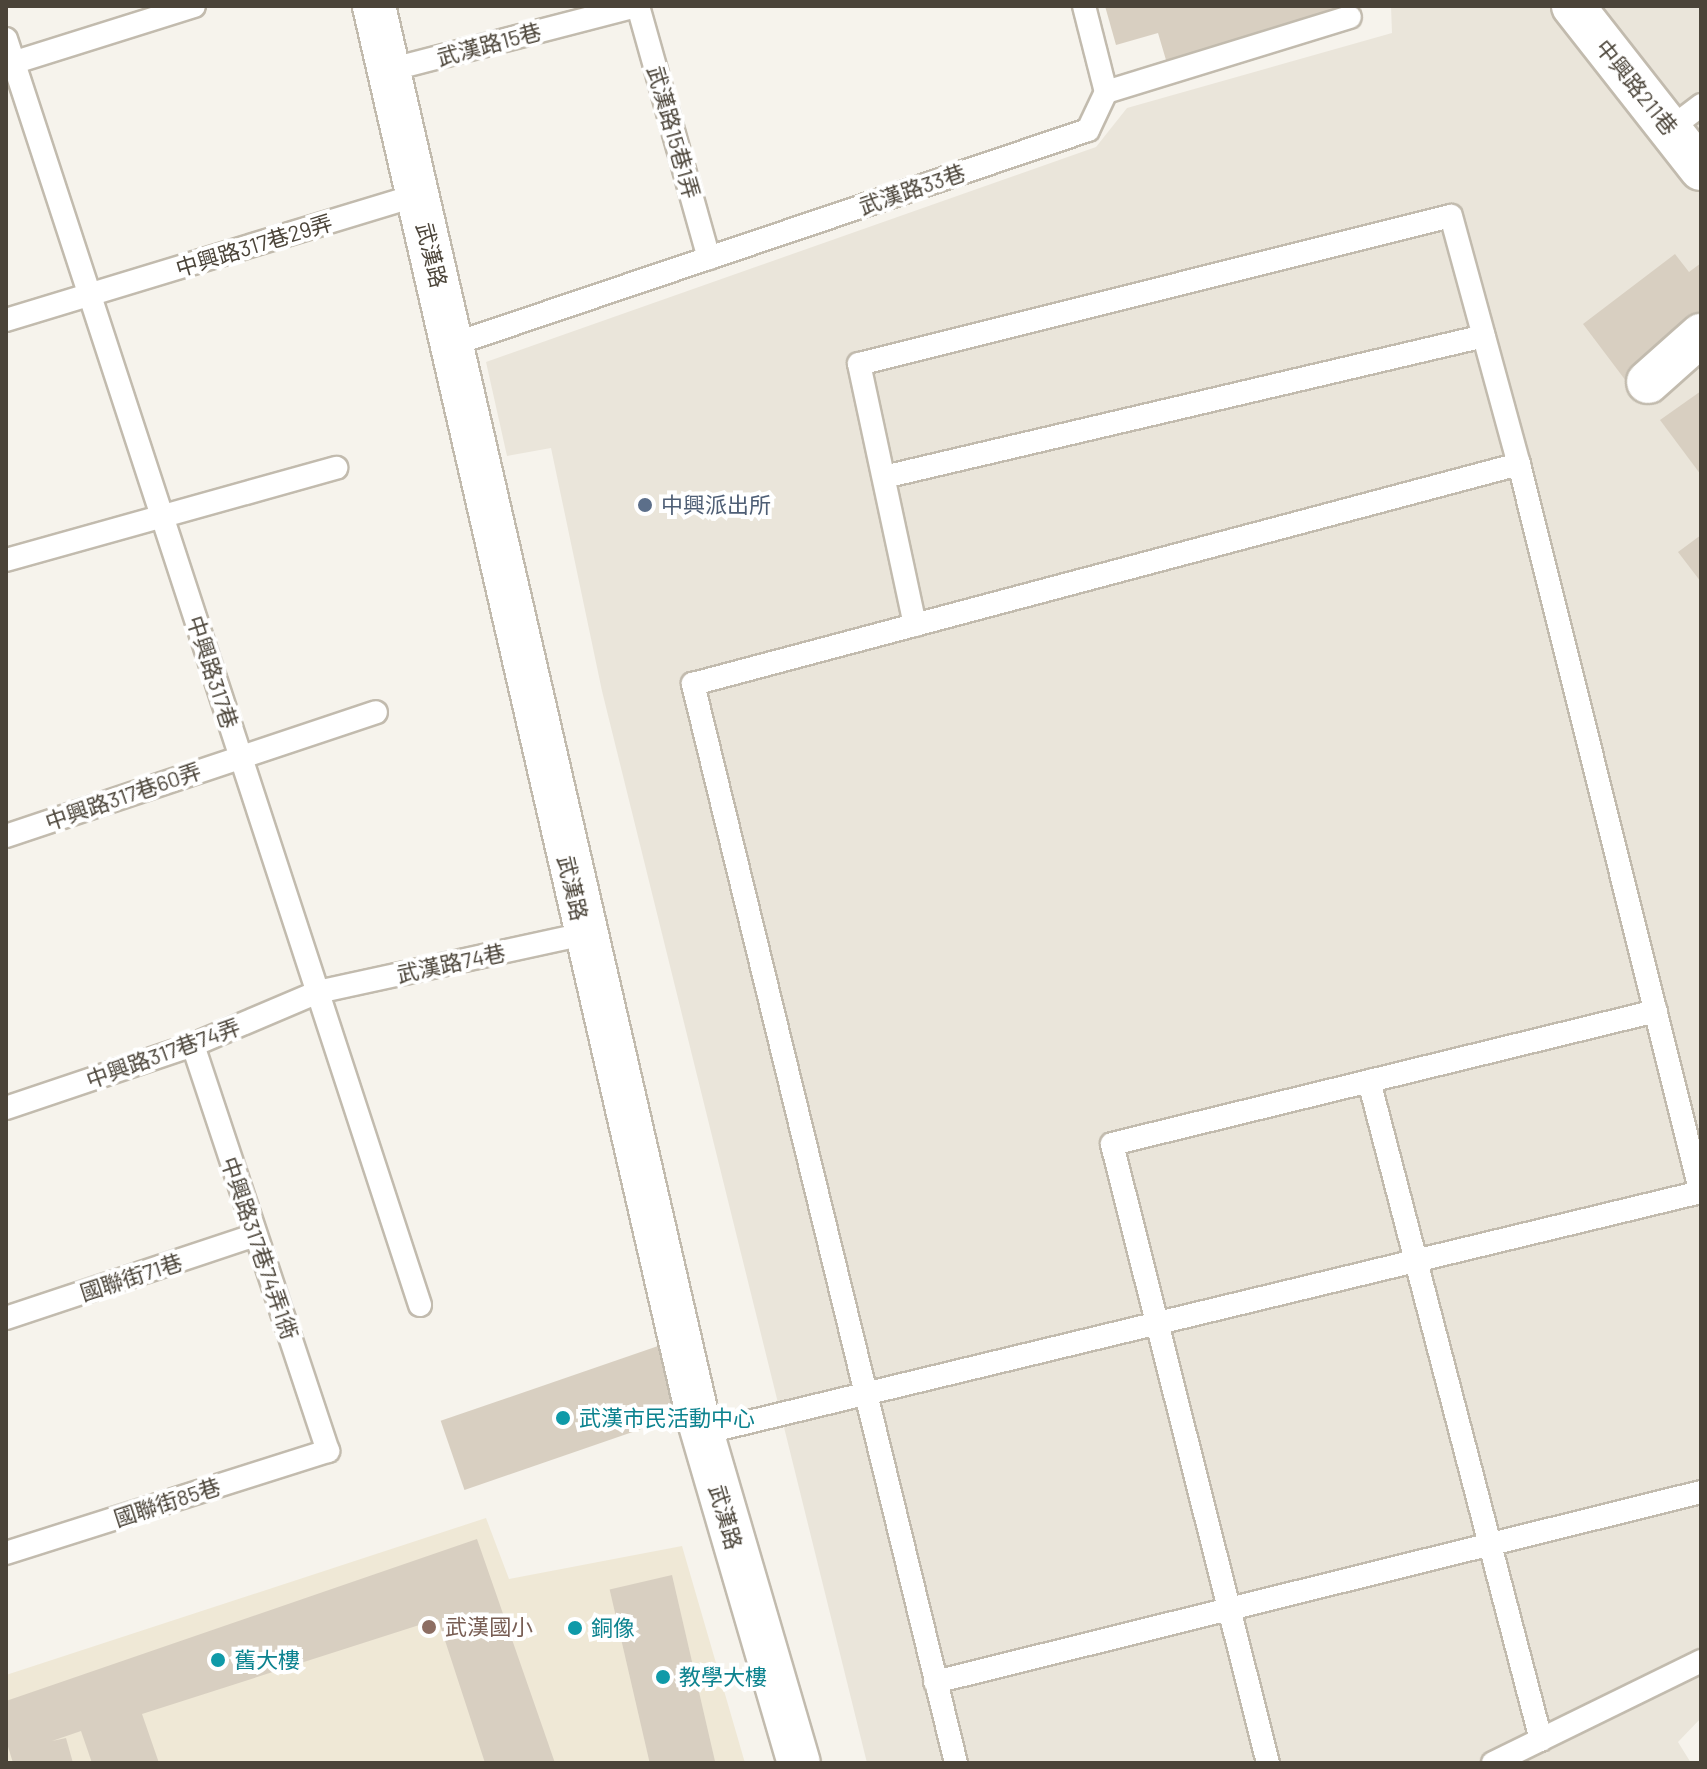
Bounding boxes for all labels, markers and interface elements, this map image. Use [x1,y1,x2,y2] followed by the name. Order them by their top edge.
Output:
[434,17,544,71] street label: 武漢路15巷
[1591,34,1683,140] street label: 中興路211巷
[642,63,706,201] street label: 武漢路15巷1弄
[855,159,969,219] street label: 武漢路33巷
[172,209,336,281] street label: 中興路317巷29弄
[411,220,453,290] street label: 武漢路
[661,492,771,518] place label: 中興派出所
[636,496,654,514] marker: 中興派出所
[182,612,244,732] street label: 中興路317巷
[42,757,204,835] street label: 中興路317巷60弄
[553,853,593,923] street label: 武漢路
[394,939,508,987] street label: 武漢路74巷
[82,1013,244,1093] street label: 中興路317巷74弄
[216,1153,304,1343] street label: 中興路317巷74弄1衖
[76,1248,186,1306] street label: 國聯街71巷
[579,1405,755,1431] place label: 武漢市民活動中心
[554,1409,572,1427] marker: 武漢市民活動中心
[110,1472,224,1532] street label: 國聯街85巷
[704,1482,748,1552] street label: 武漢路
[445,1614,533,1640] place label: 武漢國小
[591,1615,635,1641] place label: 銅像
[420,1618,438,1636] marker: 武漢國小
[566,1619,584,1637] marker: 銅像
[234,1647,300,1673] place label: 舊大樓
[209,1651,227,1669] marker: 舊大樓
[679,1664,767,1690] place label: 教學大樓
[654,1668,672,1686] marker: 教學大樓

